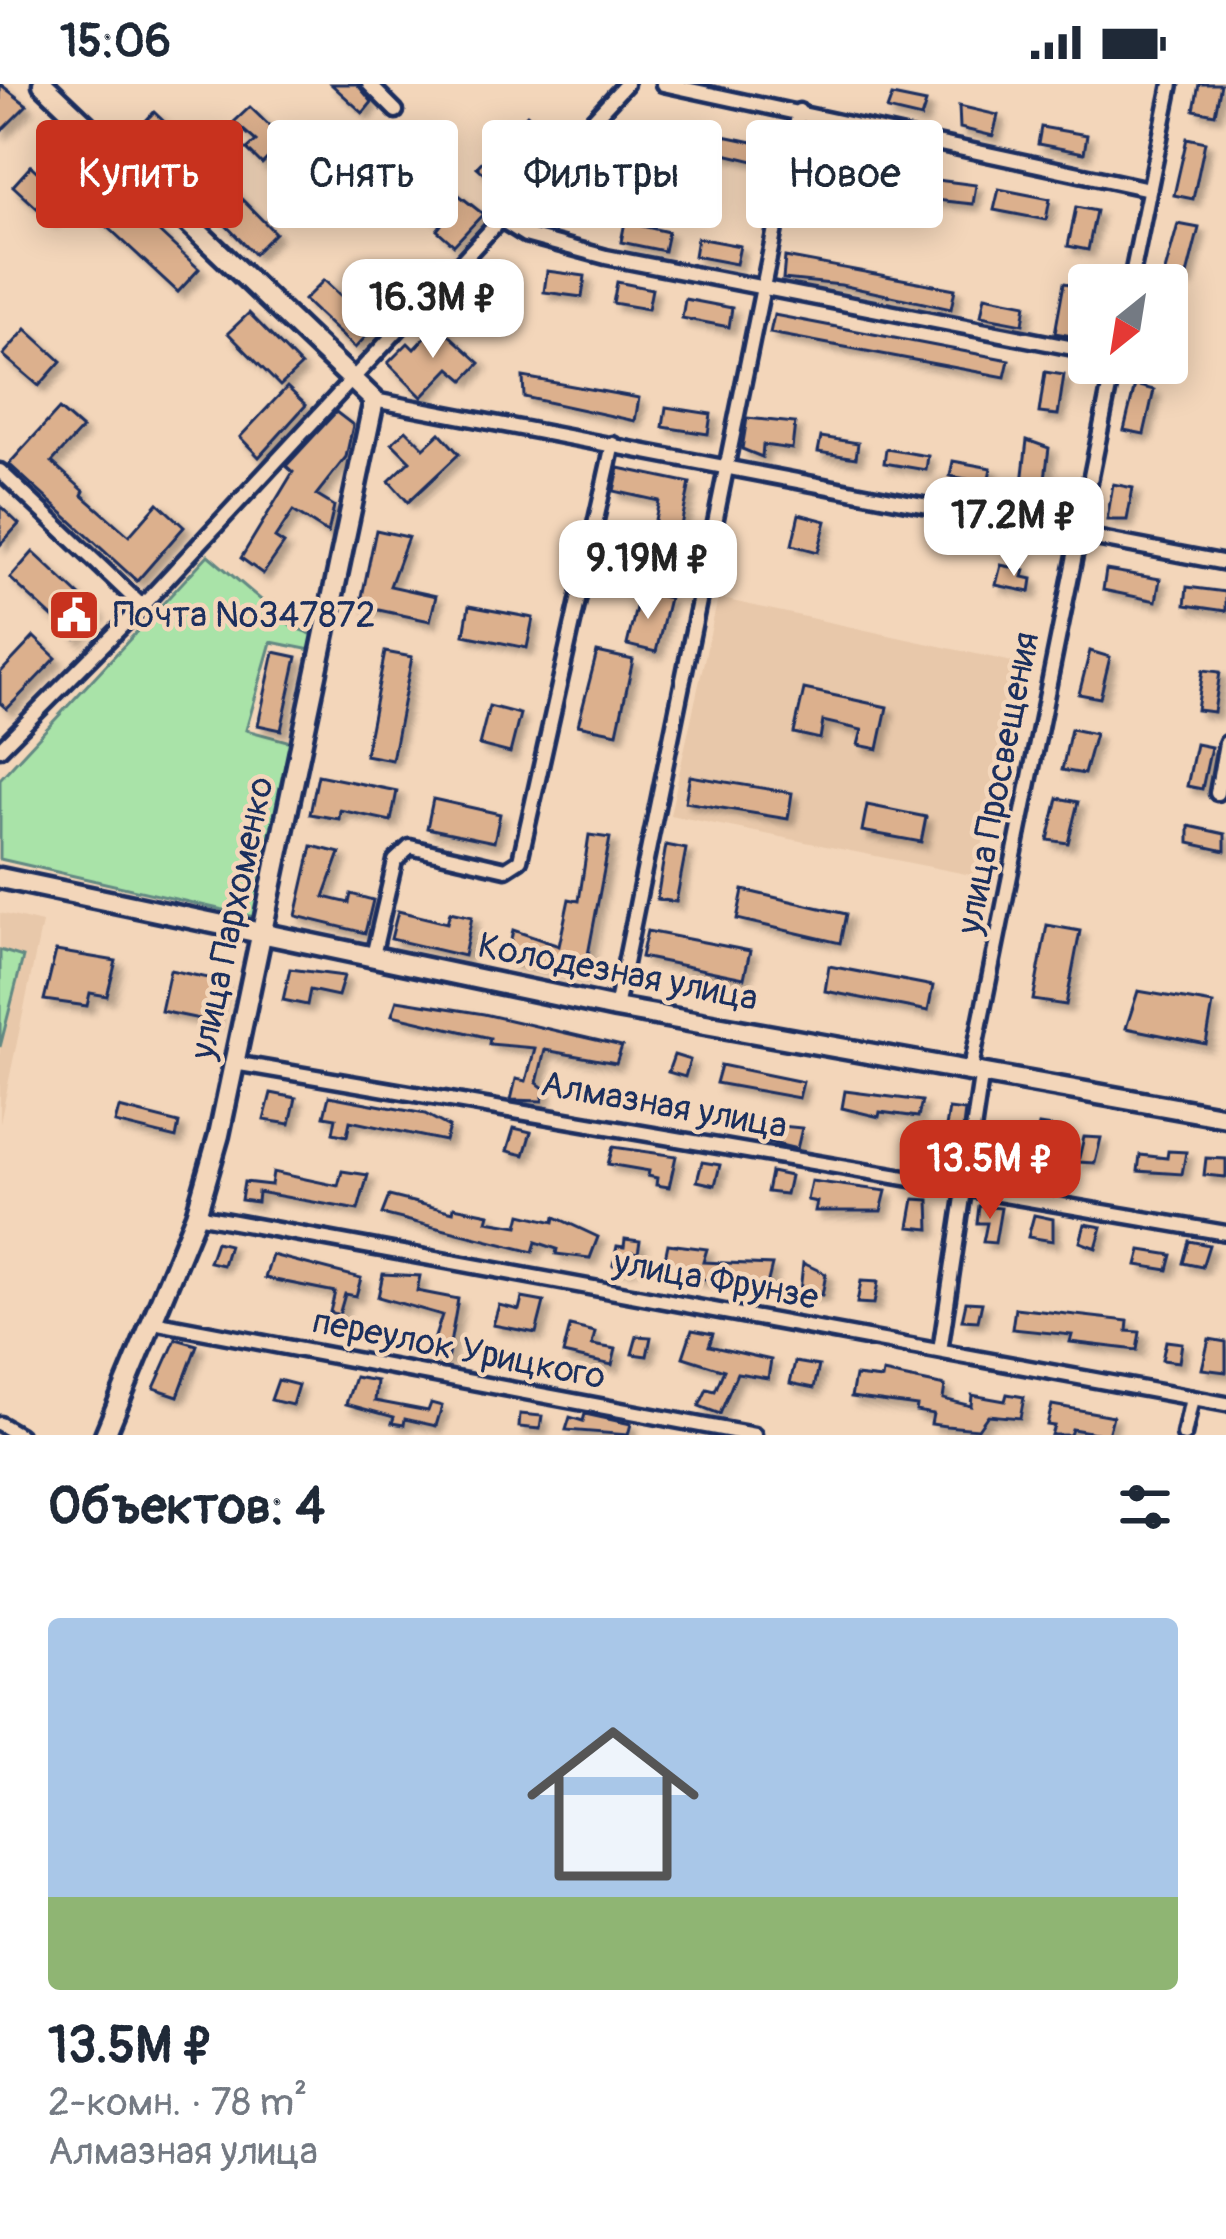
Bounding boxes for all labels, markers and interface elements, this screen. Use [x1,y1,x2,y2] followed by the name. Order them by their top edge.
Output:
[60,14,171,70] text: 15:06
[36,120,243,228] chip: Купить
[267,120,458,228] chip: Снять
[482,120,722,228] chip: Фильтры
[746,120,943,228] chip: Новое
[322,259,544,361] pin: 16.3M ₽
[1068,264,1188,384] north arrow
[1068,264,1188,384] map controls
[369,273,497,322] text: 16.3M ₽
[903,477,1125,579] pin: 17.2M ₽
[951,491,1077,540] text: 17.2M ₽
[537,520,759,622] pin: 9.19M ₽
[586,534,710,583] text: 9.19M ₽
[46,587,102,643] public building icon: Почта №347872
[113,593,376,638] place label: Почта №347872
[946,628,1049,939] street label: улица Просвещения
[180,773,284,1064] street label: улица Пархоменко
[474,923,762,1021] street label: Колодезная улица
[537,1061,791,1149] street label: Алмазная улица
[879,1120,1101,1222] pin: 13.5M ₽
[927,1134,1053,1183] text: 13.5M ₽
[609,1240,822,1320] street label: улица Фрунзе
[309,1299,609,1399] street label: переулок Урицкого
[1112,1474,1178,1540] icon: filters
[48,1475,325,1539] text: Объектов: 4
[505,1696,721,1912] icon: home
[48,2014,214,2078] text: 13.5M ₽
[48,2078,307,2127] text: 2-комн. · 78 m²
[48,2127,318,2176] text: Алмазная улица

